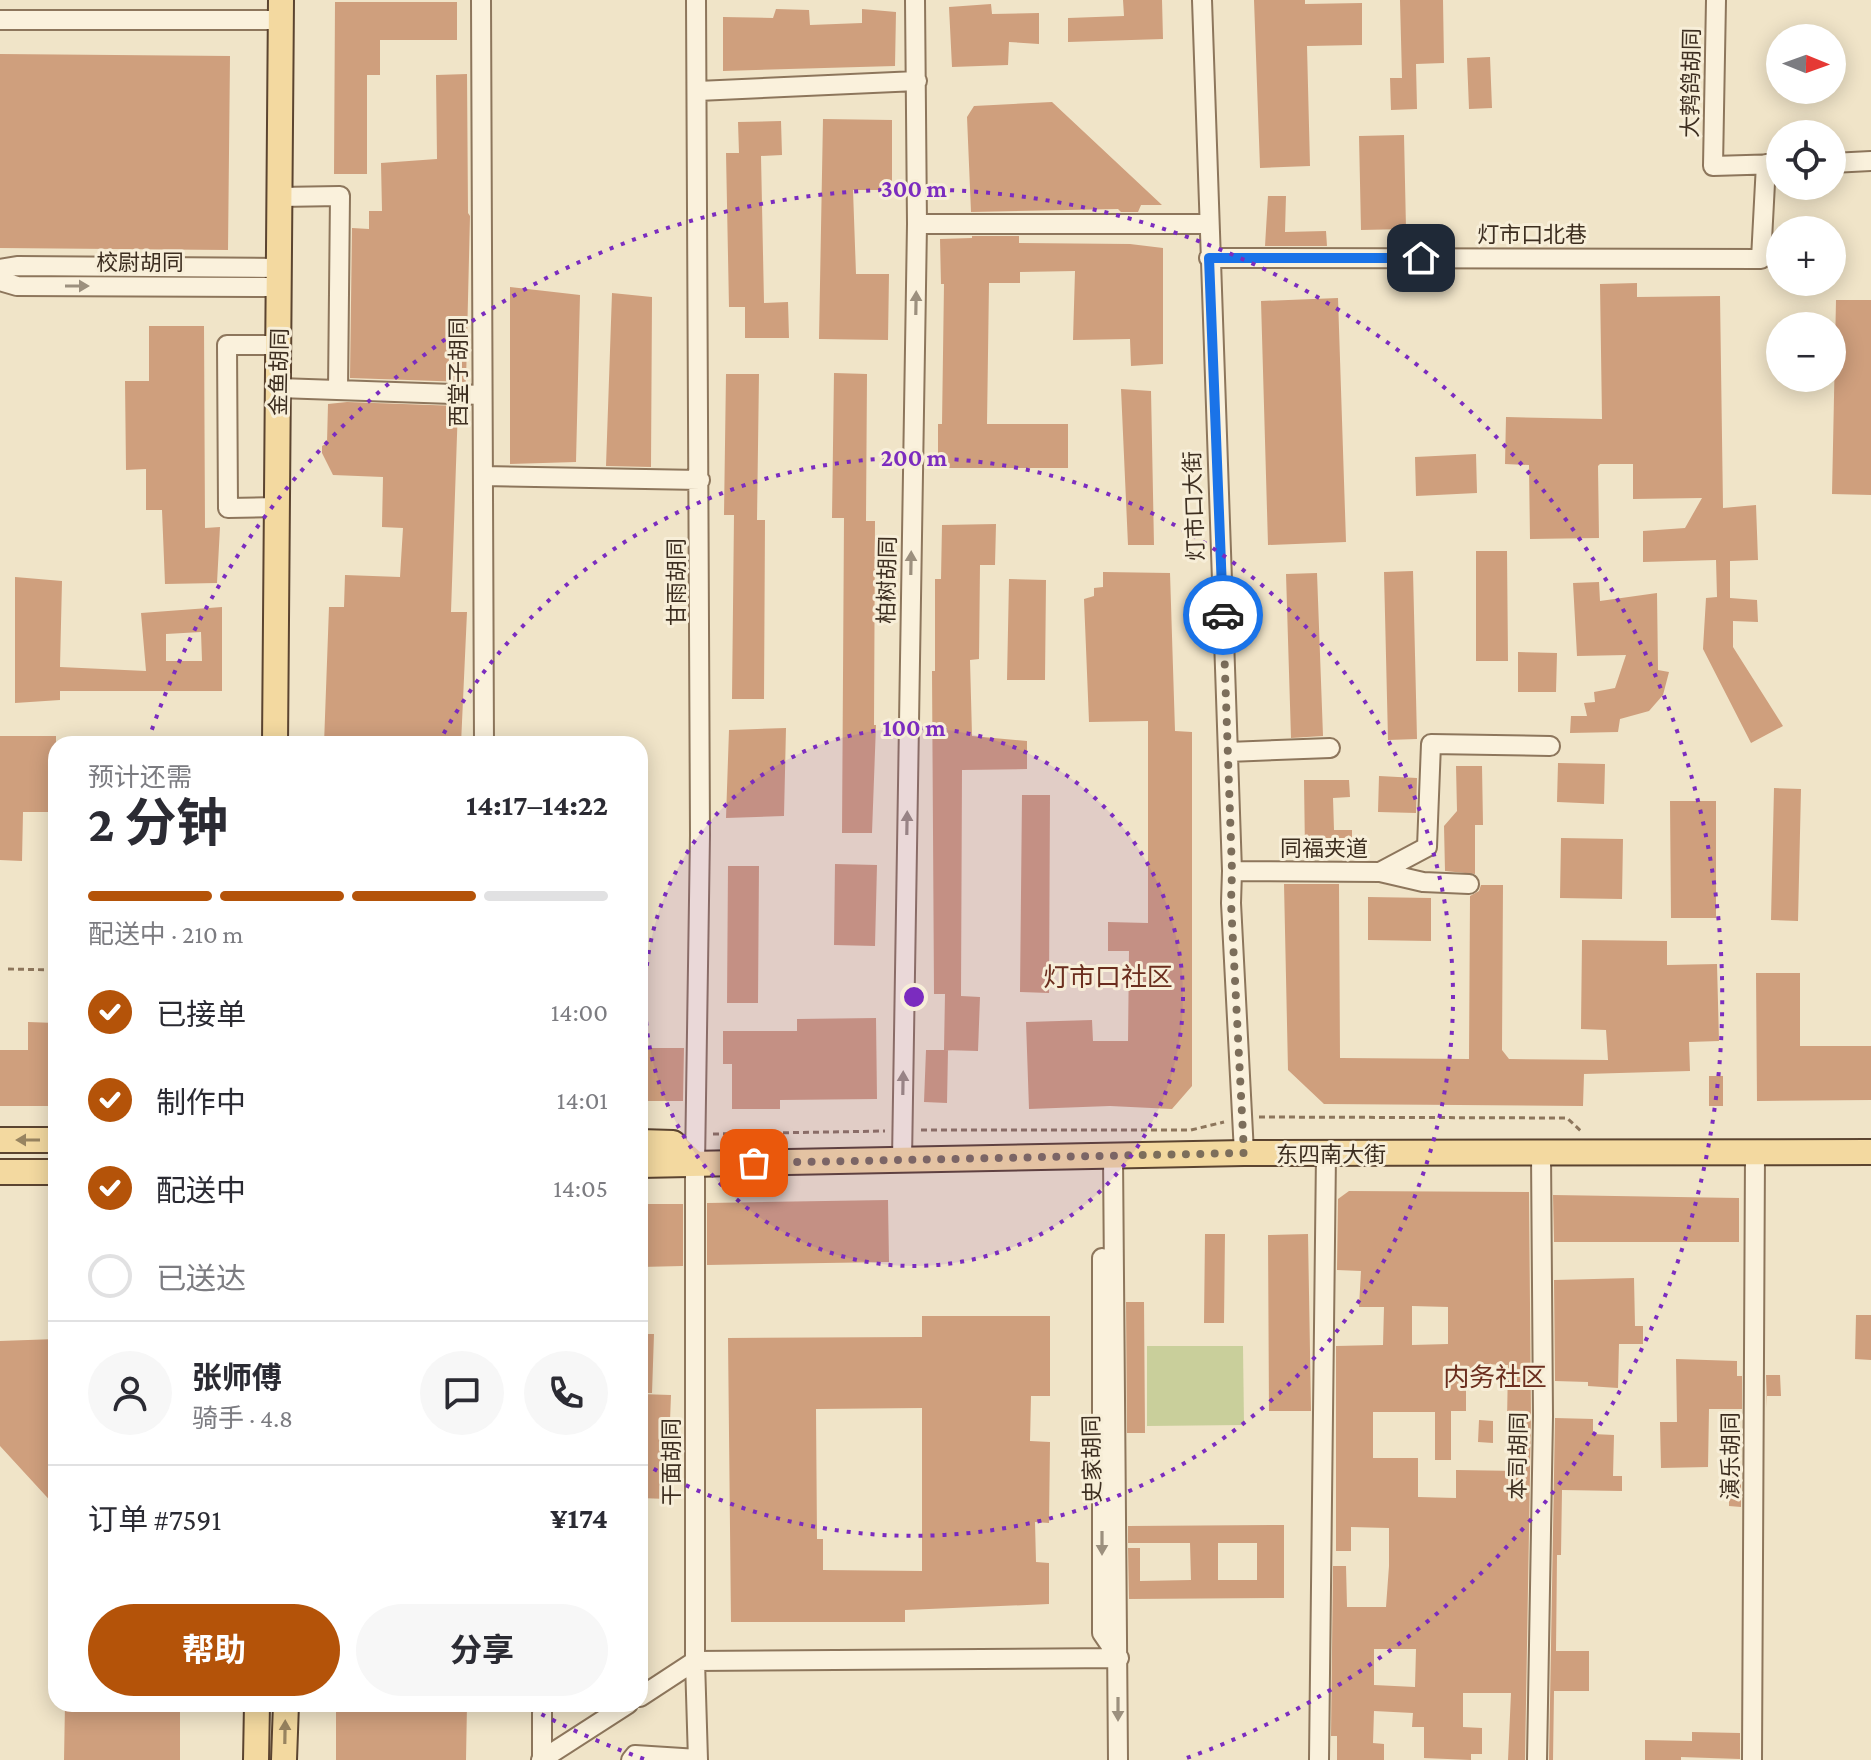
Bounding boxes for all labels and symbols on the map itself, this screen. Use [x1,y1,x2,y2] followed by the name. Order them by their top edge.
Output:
[1766,24,1846,104] north arrow
[1678,28,1704,138] street label: 大鹁鸽胡同
[881,175,948,202] text: 300 m
[1477,222,1587,247] street label: 灯市口北巷
[1387,224,1455,292] pin
[96,250,184,275] street label: 校尉胡同
[65,280,90,292] one-way arrow
[910,290,922,315] one-way arrow
[446,317,471,427] street label: 西堂子胡同
[266,328,292,416] street label: 金鱼胡同
[881,444,948,471] text: 200 m
[1180,451,1208,561] street label: 灯市口大街
[874,536,900,624] street label: 柏树胡同
[664,538,689,626] street label: 甘雨胡同
[905,550,918,575] one-way arrow
[1183,575,1263,655] courier
[882,714,946,741] text: 100 m
[901,810,913,835] one-way arrow
[1280,836,1368,861] street label: 同福夹道
[1043,963,1173,992] district label: 灯市口社区
[900,983,928,1011] centre of rings
[896,1070,909,1095] one-way arrow
[720,1129,788,1197] pin
[15,1134,40,1146] one-way arrow
[1276,1142,1386,1167] street label: 东四南大街
[1443,1363,1547,1392] district label: 内务社区
[1505,1412,1531,1500] street label: 本司胡同
[1718,1412,1743,1500] street label: 演乐胡同
[1079,1415,1105,1503] street label: 史家胡同
[659,1418,684,1506] street label: 干面胡同
[1096,1531,1108,1556] one-way arrow
[1112,1697,1124,1722] one-way arrow
[279,1719,291,1744] one-way arrow

